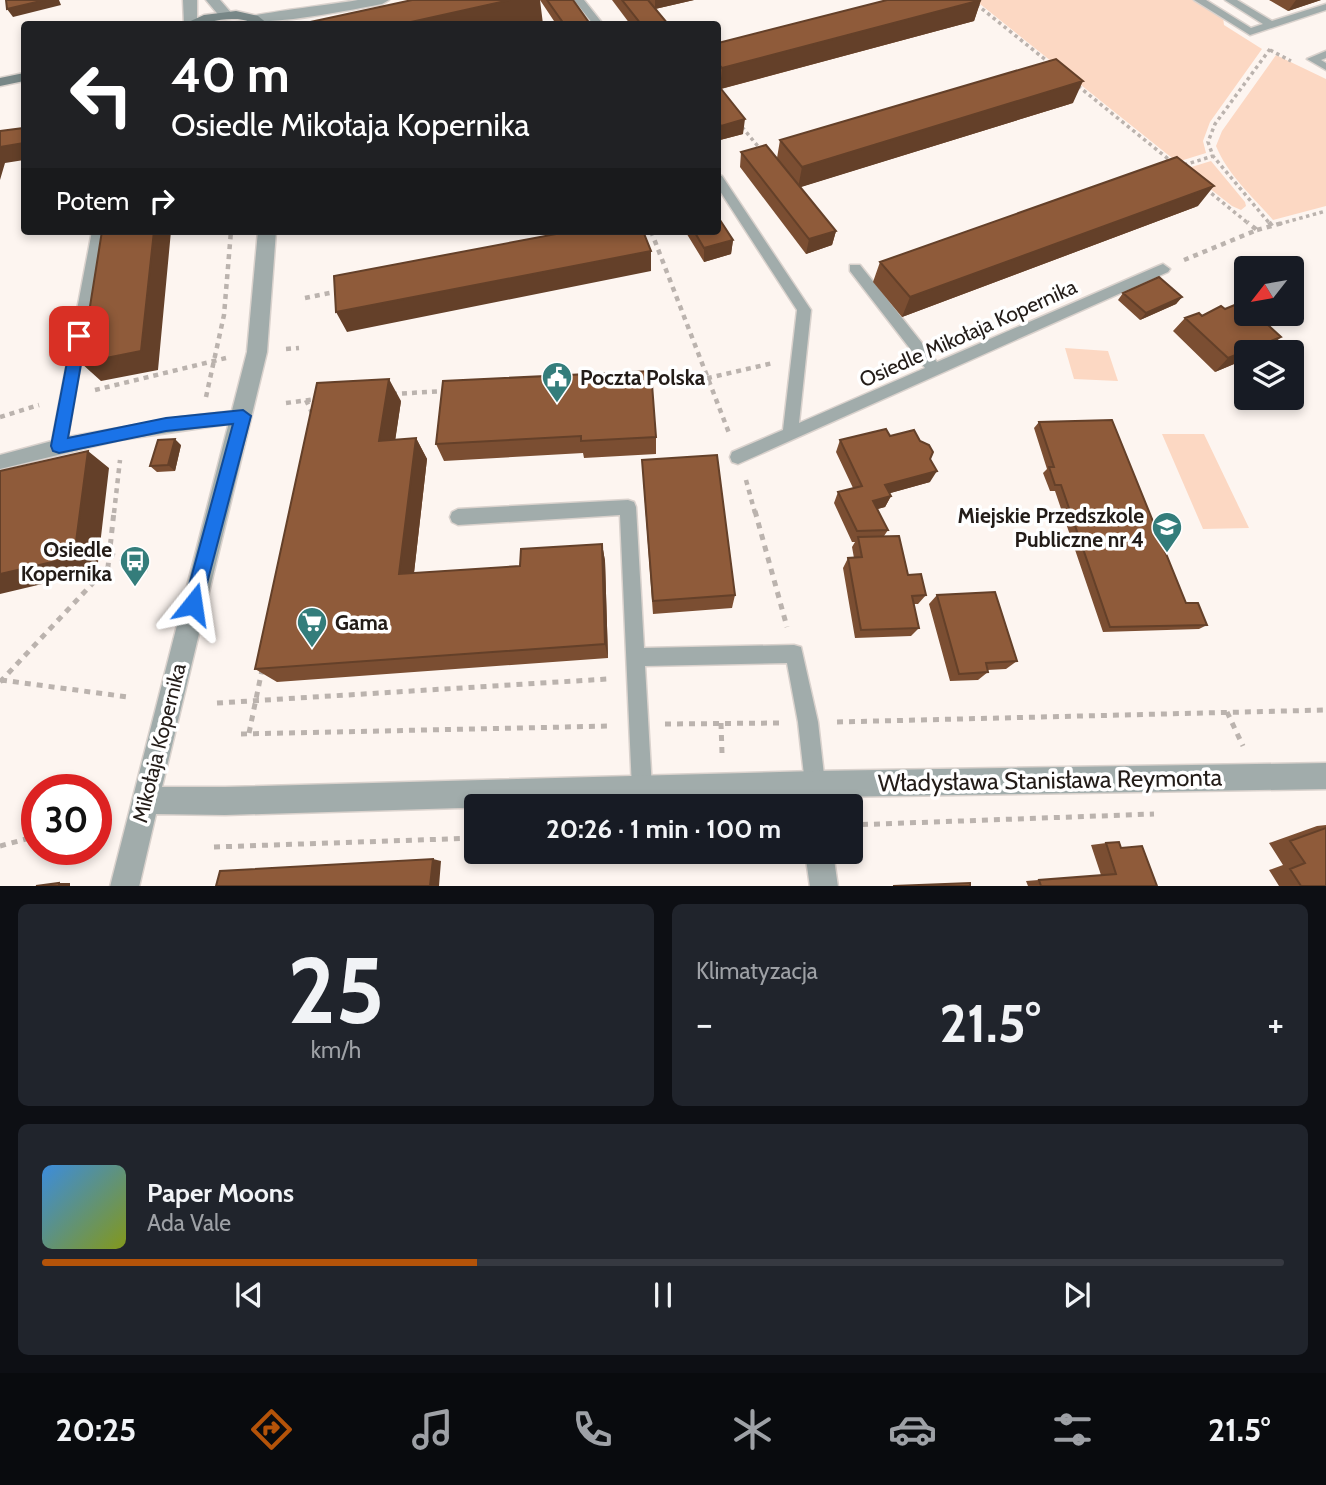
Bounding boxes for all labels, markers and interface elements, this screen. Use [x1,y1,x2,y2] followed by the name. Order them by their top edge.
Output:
[171,45,290,104] text: 40 m
[56,49,147,140] icon: left
[171,105,530,144] text: Osiedle Mikołaja Kopernika
[143,182,181,220] icon: right
[56,185,129,217] text: Potem
[1234,256,1304,326] north arrow
[1234,256,1304,410] map controls
[855,274,1081,393] street label: Osiedle Mikołaja Kopernika
[49,306,109,366] pin
[60,317,98,355] icon: arrive
[1234,340,1304,410] button: layers
[540,360,574,404] public building icon: Poczta Polska
[580,365,706,390] place label: Poczta Polska
[958,503,1144,552] place label: Miejskie Przedszkole Publiczne nr 4
[1150,510,1184,554] school or university icon: Miejskie Przedszkole Publiczne nr 4
[21,537,113,586] place label: Osiedle Kopernika
[118,544,152,588] bus stop icon: Osiedle Kopernika
[156,567,230,641] position arrow
[295,605,329,649] supermarket icon: Gama
[335,610,389,635] place label: Gama
[127,661,192,826] street label: Mikołaja Kopernika
[878,762,1223,798] street label: Władysława Stanisława Reymonta
[21,774,112,865] speed limit sign: 30
[546,813,781,845] text: 20:26 · 1 min · 100 m
[287,935,385,1046] text: 25
[696,957,818,985] text: Klimatyzacja
[939,992,1041,1055] text: 21.5°
[696,1000,713,1047] text: −
[1267,1000,1284,1047] text: +
[311,1036,361,1064] text: km/h
[147,1177,294,1209] text: Paper Moons
[147,1209,231,1237] text: Ada Vale
[230,1276,268,1314] icon: previous
[644,1276,682,1314] icon: pause
[1058,1276,1096,1314] icon: next
[247,1405,296,1454] icon: directions
[408,1405,457,1454] icon: music
[568,1405,617,1454] icon: phone
[728,1405,777,1454] icon: climate
[888,1405,937,1454] icon: car
[1048,1405,1097,1454] icon: filters
[56,1410,136,1449] text: 20:25
[1208,1410,1270,1449] text: 21.5°

